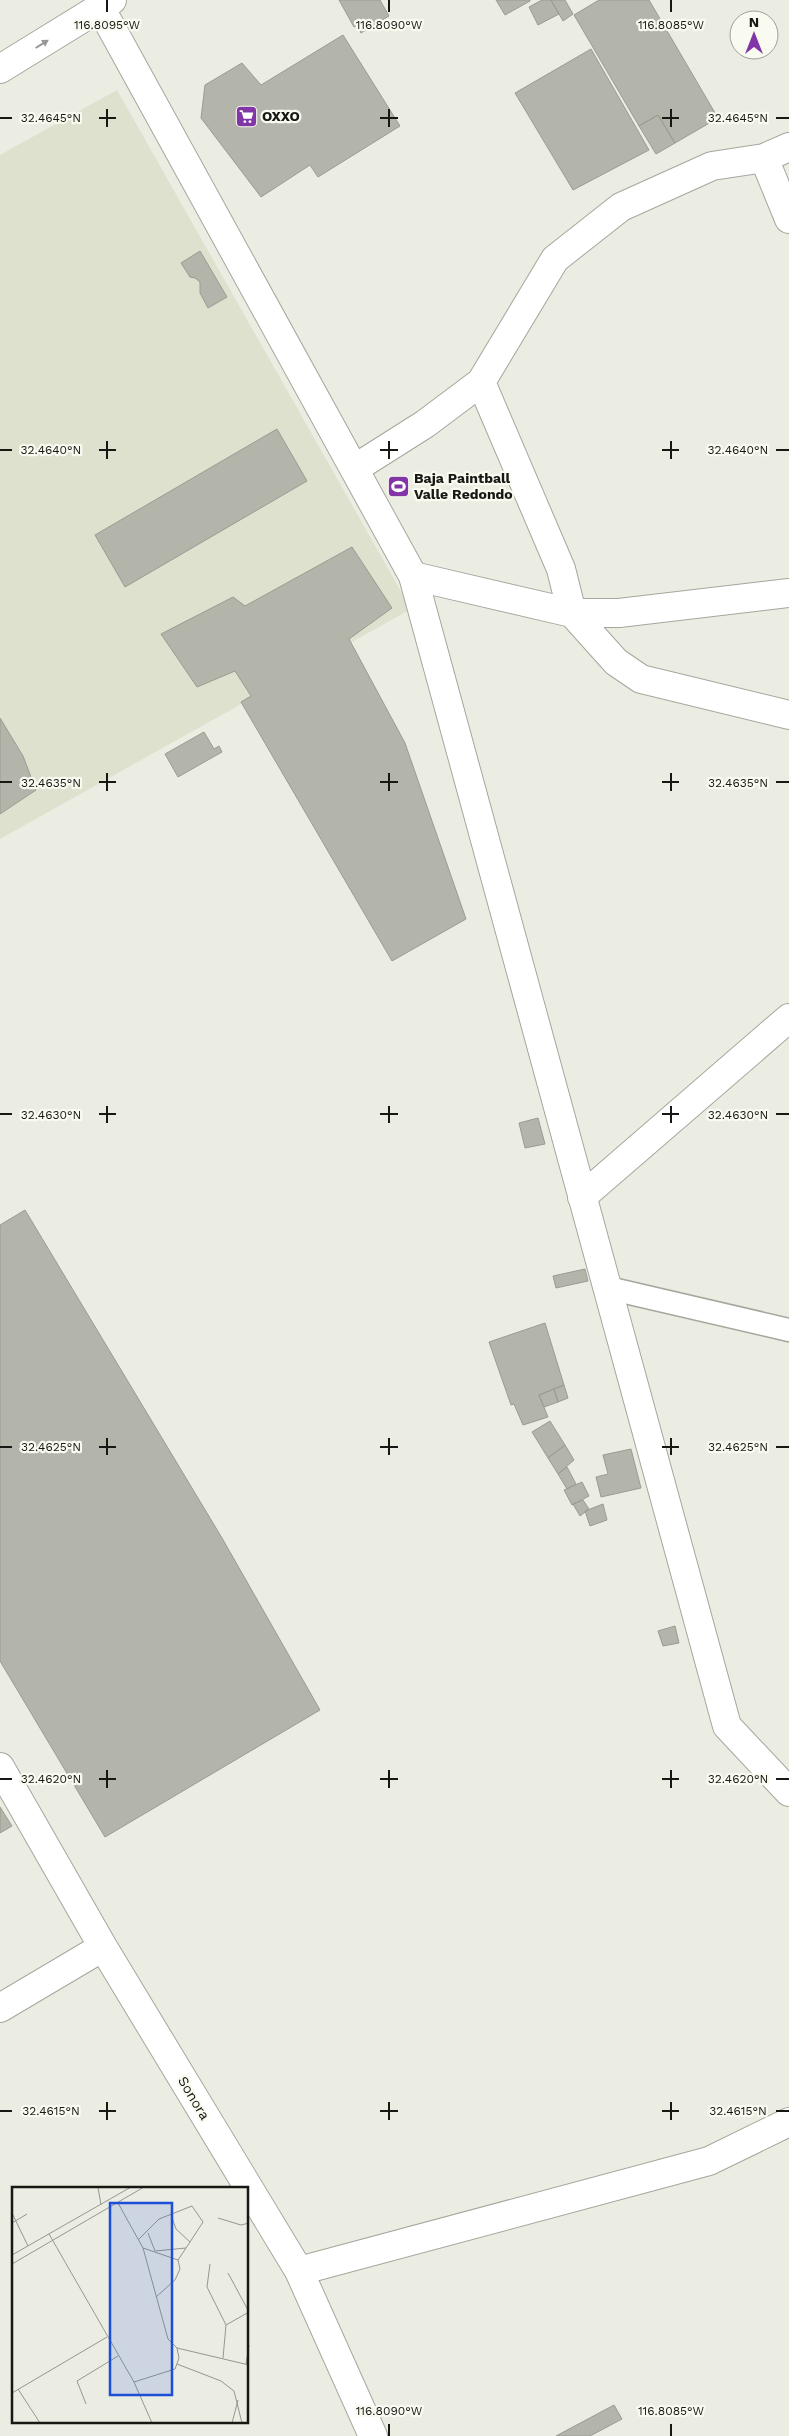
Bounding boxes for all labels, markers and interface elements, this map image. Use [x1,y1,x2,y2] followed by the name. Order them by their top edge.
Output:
[729,10,779,60] north arrow
[749,14,759,30] text: N
[74,18,141,32] text: 116.8095°W
[356,18,423,32] text: 116.8090°W
[638,18,705,32] text: 116.8085°W
[35,39,48,48] one-way arrow
[234,104,258,128] supermarket icon: OXXO
[262,108,300,124] place label: OXXO
[21,111,81,125] text: 32.4645°N
[708,111,768,125] text: 32.4645°N
[21,443,81,457] text: 32.4640°N
[708,443,768,457] text: 32.4640°N
[414,470,513,502] place label: Baja Paintball Valle Redondo
[386,474,410,498] sports icon: Baja Paintball Valle Redondo
[21,776,81,790] text: 32.4635°N
[708,776,768,790] text: 32.4635°N
[21,1108,81,1122] text: 32.4630°N
[708,1108,768,1122] text: 32.4630°N
[21,1440,81,1454] text: 32.4625°N
[708,1440,768,1454] text: 32.4625°N
[21,1772,81,1786] text: 32.4620°N
[708,1772,768,1786] text: 32.4620°N
[175,2073,213,2123] street label: Sonora
[22,2104,80,2118] text: 32.4615°N
[709,2104,767,2118] text: 32.4615°N
[12,2187,249,2424] inset map
[356,2404,423,2418] text: 116.8090°W
[638,2404,705,2418] text: 116.8085°W

